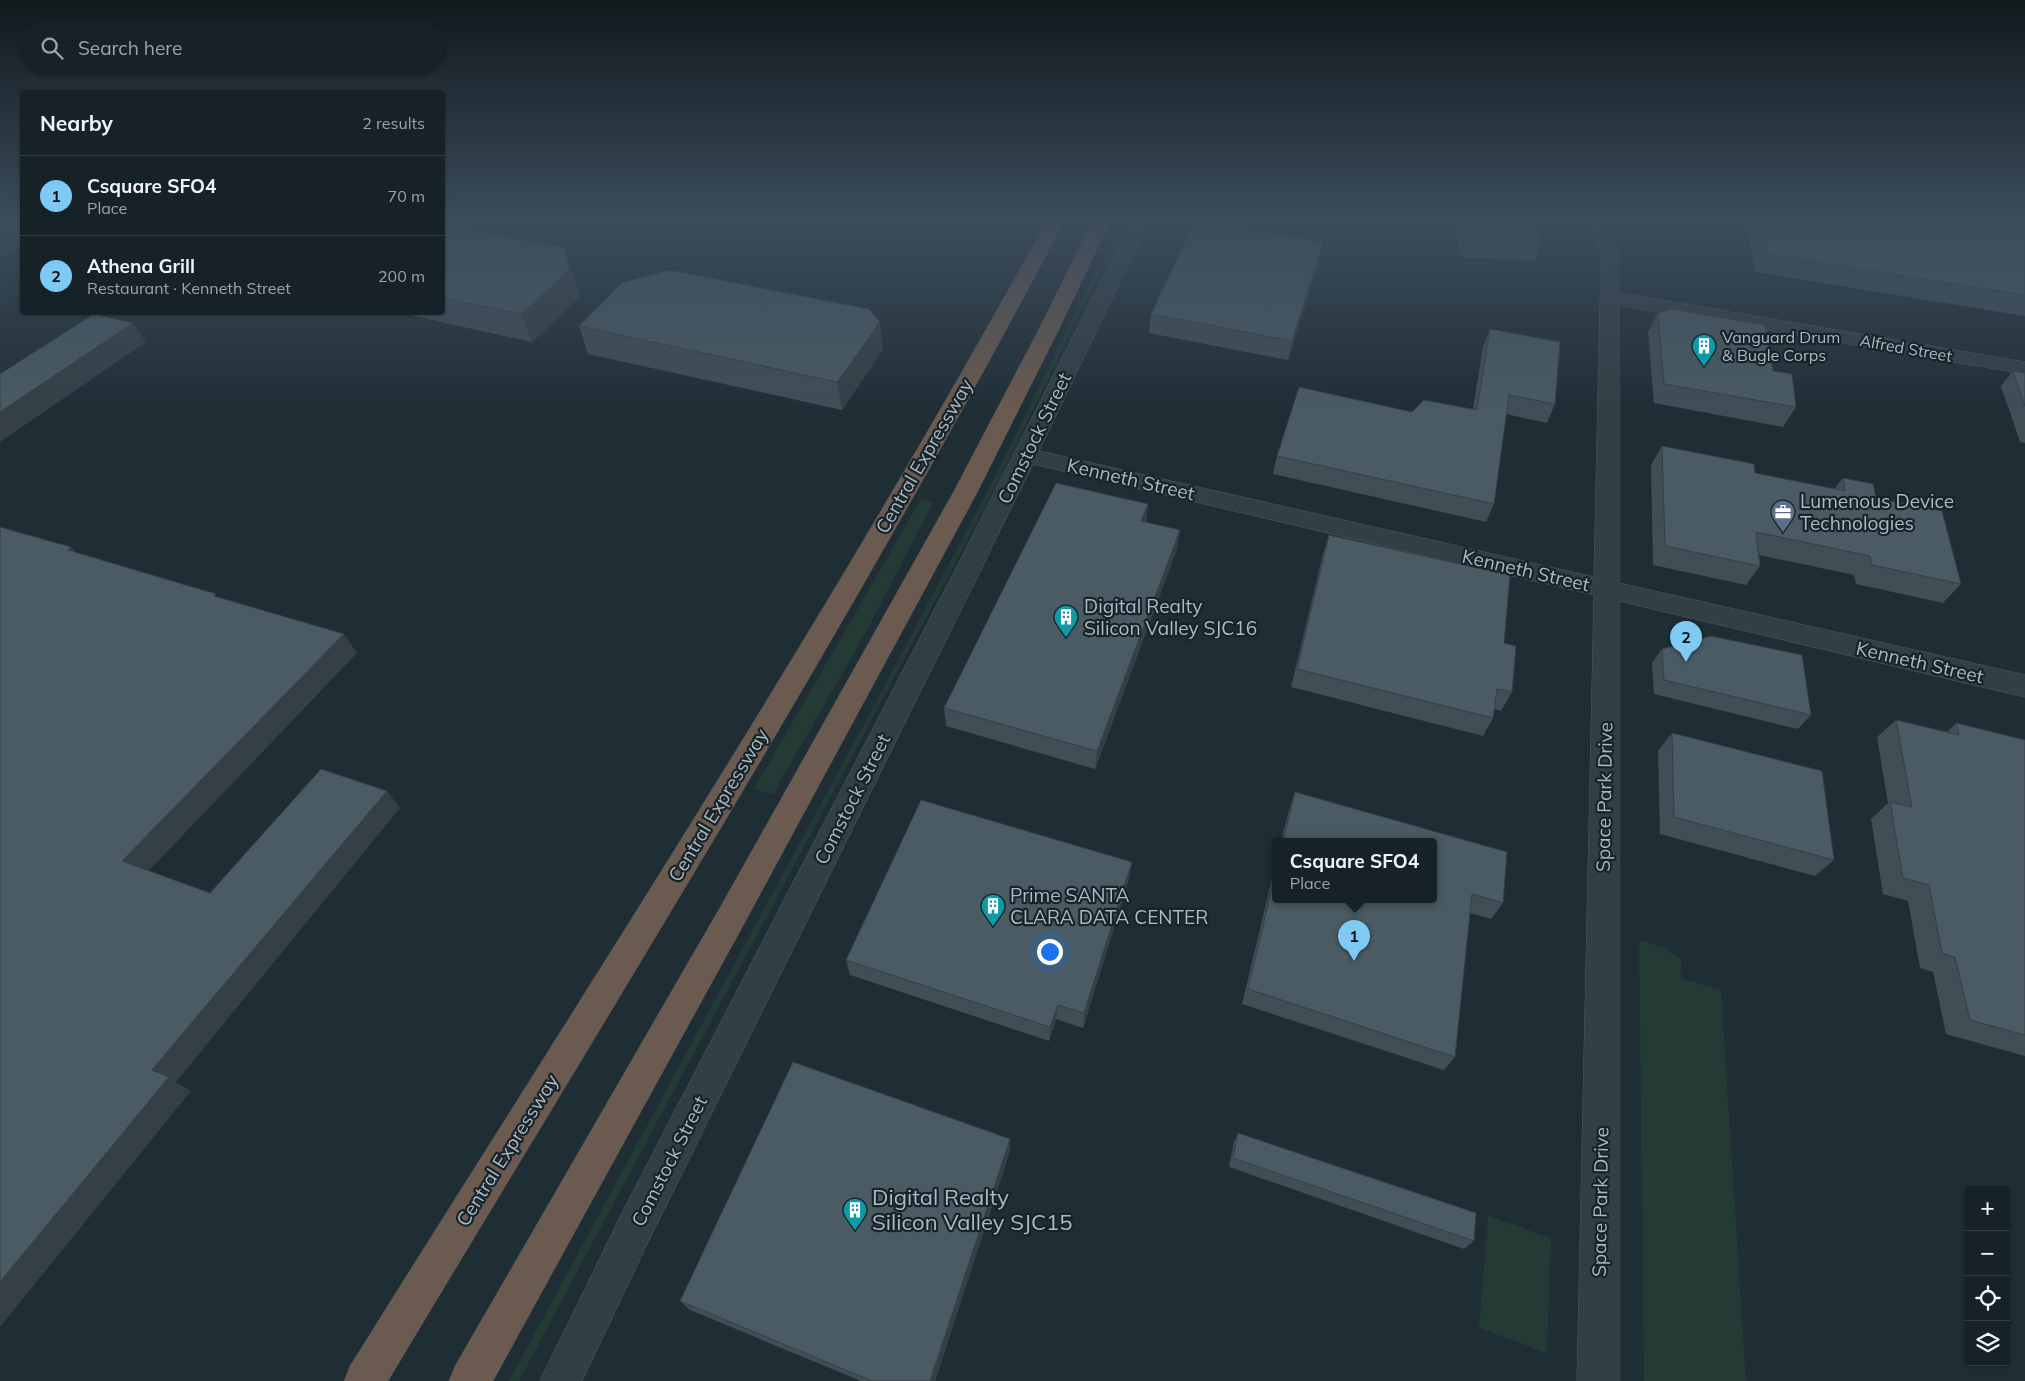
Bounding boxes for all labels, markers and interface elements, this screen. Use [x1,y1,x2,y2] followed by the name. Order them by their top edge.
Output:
[20,20,445,75] search box
[38,34,66,62] icon: search
[78,36,182,60] text: Search here
[40,110,113,136] text: Nearby
[362,113,425,133] text: 2 results
[87,174,216,198] text: Csquare SFO4
[51,186,61,206] text: 1
[388,186,425,206] text: 70 m
[87,198,127,218] text: Place
[87,254,195,278] text: Athena Grill
[51,266,61,286] text: 2
[378,266,425,286] text: 200 m
[87,278,291,298] text: Restaurant · Kenneth Street
[1722,327,1840,365] place label: Vanguard Drum & Bugle Corps
[1858,330,1954,366] street label: Alfred Street
[1691,333,1717,367] building icon: Vanguard Drum & Bugle Corps
[992,368,1076,508] street label: Comstock Street
[870,375,978,537] street label: Central Expressway
[1065,453,1197,505] street label: Kenneth Street
[1800,489,1954,535] place label: Lumenous Device Technologies
[1770,499,1796,533] office icon: Lumenous Device Technologies
[1460,544,1592,596] street label: Kenneth Street
[1084,594,1257,640] place label: Digital Realty Silicon Valley SJC16
[1053,604,1079,638] building icon: Digital Realty Silicon Valley SJC16
[1670,621,1702,662] pin: 2
[1854,636,1986,688] street label: Kenneth Street
[1591,722,1617,872] street label: Space Park Drive
[663,724,773,886] street label: Central Expressway
[809,729,895,868] street label: Comstock Street
[1272,838,1437,903] popup
[1290,849,1419,873] text: Csquare SFO4
[1290,873,1330,893] text: Place
[1010,883,1208,929] place label: Prime SANTA CLARA DATA CENTER
[980,893,1006,927] building icon: Prime SANTA CLARA DATA CENTER
[1338,920,1370,961] pin: 1
[1037,939,1063,965] your location
[451,1070,563,1230] street label: Central Expressway
[626,1091,712,1230] street label: Comstock Street
[1587,1127,1613,1277] street label: Space Park Drive
[872,1183,1073,1236] place label: Digital Realty Silicon Valley SJC15
[1965,1186,2010,1366] map controls
[1965,1186,2010,1231] button: +
[842,1197,868,1231] building icon: Digital Realty Silicon Valley SJC15
[1965,1231,2010,1276] button: −
[1965,1276,2010,1321] button: locate
[1965,1321,2010,1366] button: layers

